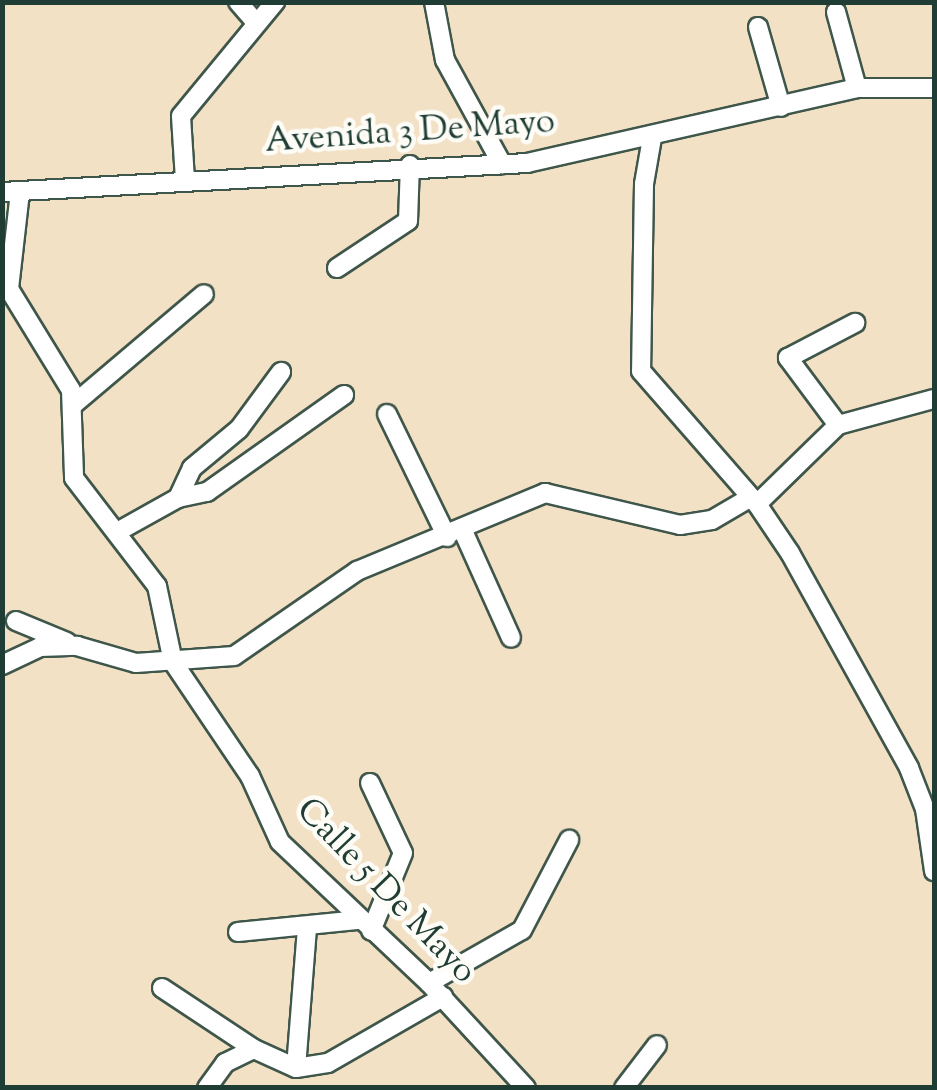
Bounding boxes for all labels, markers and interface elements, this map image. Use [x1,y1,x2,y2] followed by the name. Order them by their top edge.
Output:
[264,102,556,164] street label: Avenida 3 De Mayo
[286,791,484,993] street label: Calle 5 De Mayo

